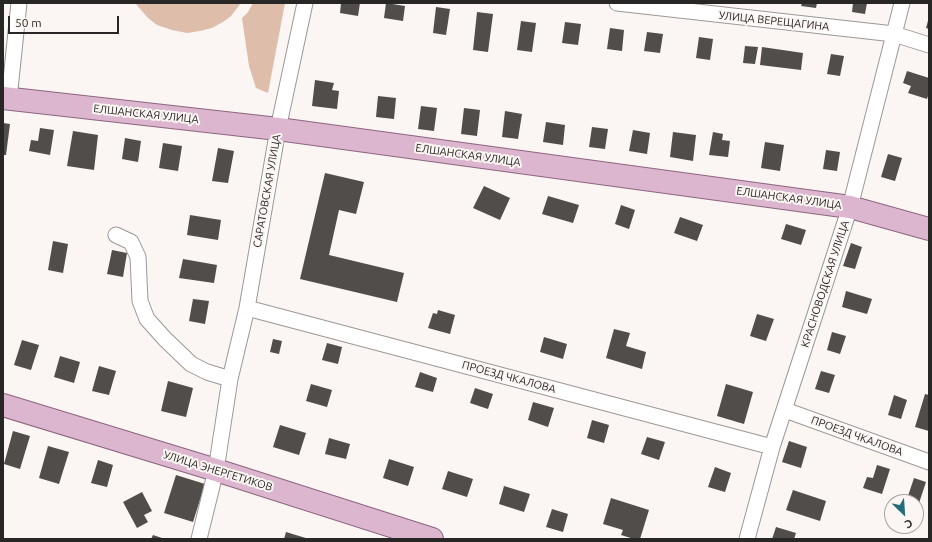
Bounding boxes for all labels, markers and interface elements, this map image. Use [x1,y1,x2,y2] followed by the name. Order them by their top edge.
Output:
[10,8,121,34] scale bar
[718,9,830,33] street label: УЛИЦА ВЕРЕЩАГИНА
[15,16,42,29] text: 50 m
[93,102,199,126] street label: ЕЛШАНСКАЯ УЛИЦА
[251,133,283,249] street label: САРАТОВСКАЯ УЛИЦА
[415,141,521,169] street label: ЕЛШАНСКАЯ УЛИЦА
[736,184,842,212] street label: ЕЛШАНСКАЯ УЛИЦА
[798,219,852,349] street label: КРАСНОВОДСКАЯ УЛИЦА
[461,358,557,396] street label: ПРОЕЗД ЧКАЛОВА
[809,413,905,459] street label: ПРОЕЗД ЧКАЛОВА
[162,448,274,494] street label: УЛИЦА ЭНЕРГЕТИКОВ
[884,494,924,534] north arrow
[903,517,914,531] text: С

